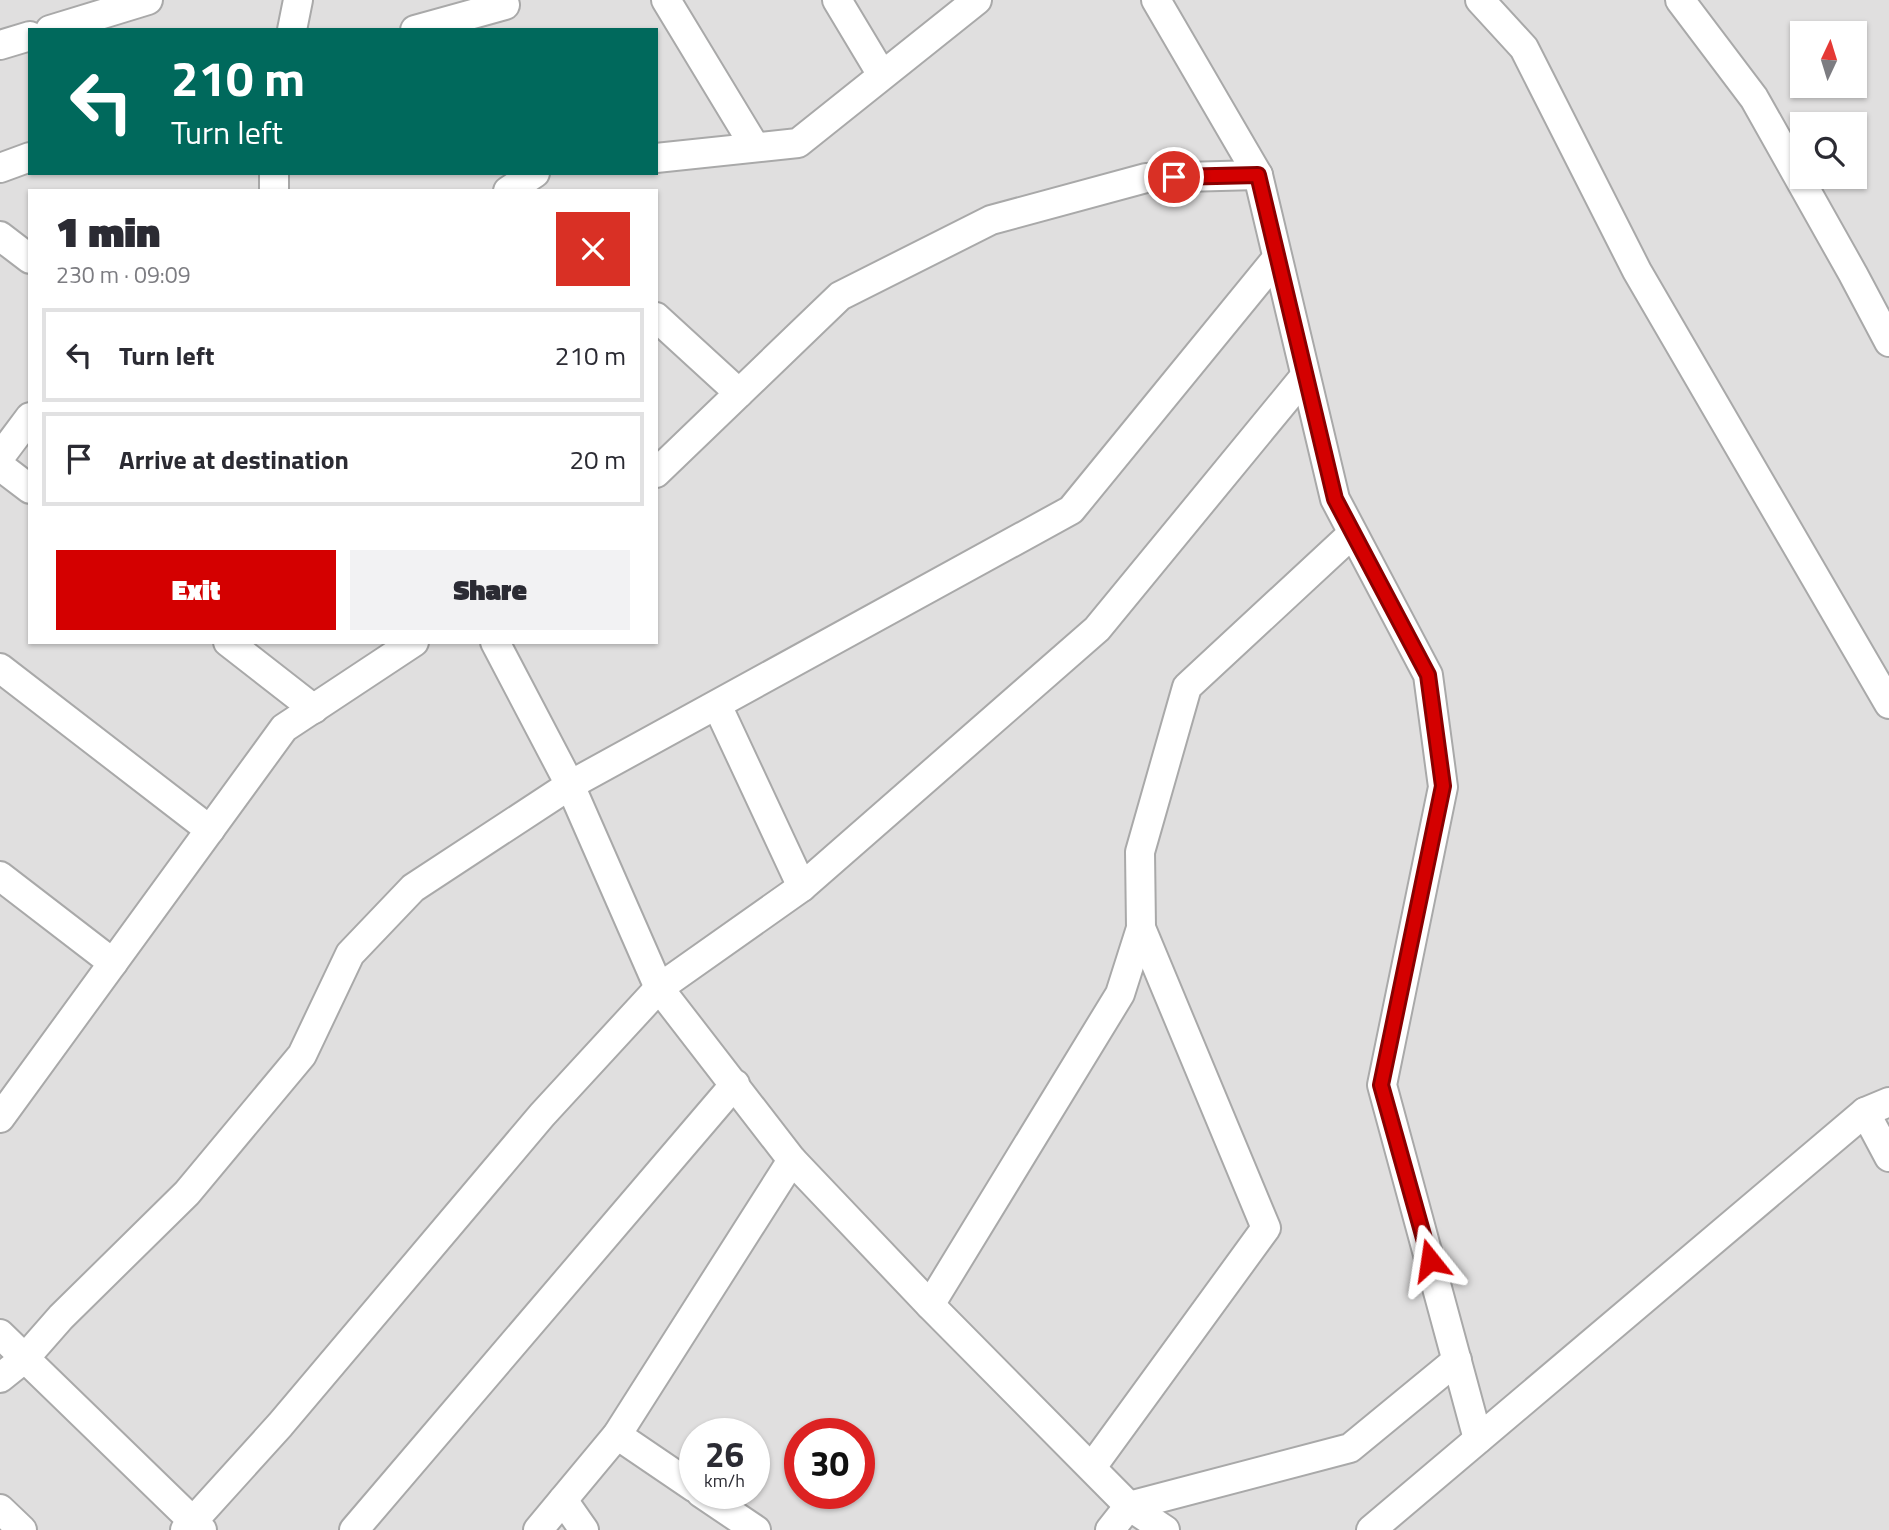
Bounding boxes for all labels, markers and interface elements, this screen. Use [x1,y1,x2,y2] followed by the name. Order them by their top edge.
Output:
[1790,21,1867,98] north arrow
[1790,21,1867,189] map controls
[171,40,305,115] text: 210 m
[56,56,147,147] icon: left
[171,108,283,156] text: Turn left
[1790,112,1867,189] button: search
[1144,147,1204,207] pin
[1155,158,1193,196] icon: arrive
[56,199,160,263] text: 1 min
[556,212,630,286] button: close
[56,257,191,292] text: 230 m · 09:09
[60,336,98,374] icon: left
[119,336,214,375] text: Turn left
[555,336,626,375] text: 210 m
[60,440,98,478] icon: arrive
[119,440,349,479] text: Arrive at destination
[569,440,626,479] text: 20 m
[56,550,336,630] button: Exit
[350,550,630,630] button: Share
[1393,1223,1467,1297] position arrow
[784,1418,875,1509] speed limit sign: 30
[705,1427,744,1481] text: 26
[704,1467,745,1494] text: km/h

